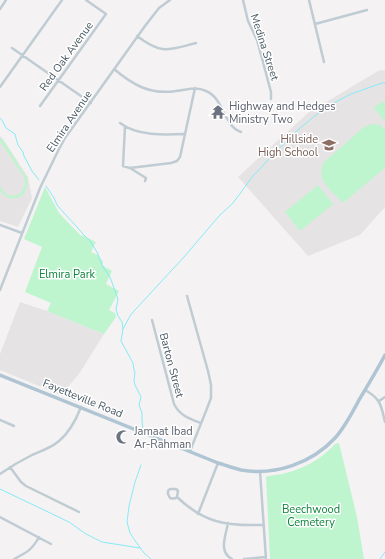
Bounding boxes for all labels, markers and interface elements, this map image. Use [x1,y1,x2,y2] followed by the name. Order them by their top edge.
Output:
[247,12,282,82] street label: Medina Street
[36,18,97,94] street label: Red Oak Avenue
[43,87,96,155] street label: Elmira Avenue
[229,99,336,127] place label: Highway and Hedges Ministry Two
[210,104,226,120] temple icon: Highway and Hedges Ministry Two
[258,132,319,160] place label: Hillside High School
[321,137,337,153] school or university icon: Hillside High School
[39,267,96,282] park label: Elmira Park
[156,331,187,399] street label: Barton Street
[40,376,125,421] street label: Fayetteville Road
[133,424,193,452] place label: Jamaat Ibad Ar-Rahman
[115,429,131,445] mosque icon: Jamaat Ibad Ar-Rahman
[282,502,340,530] park label: Beechwood Cemetery

